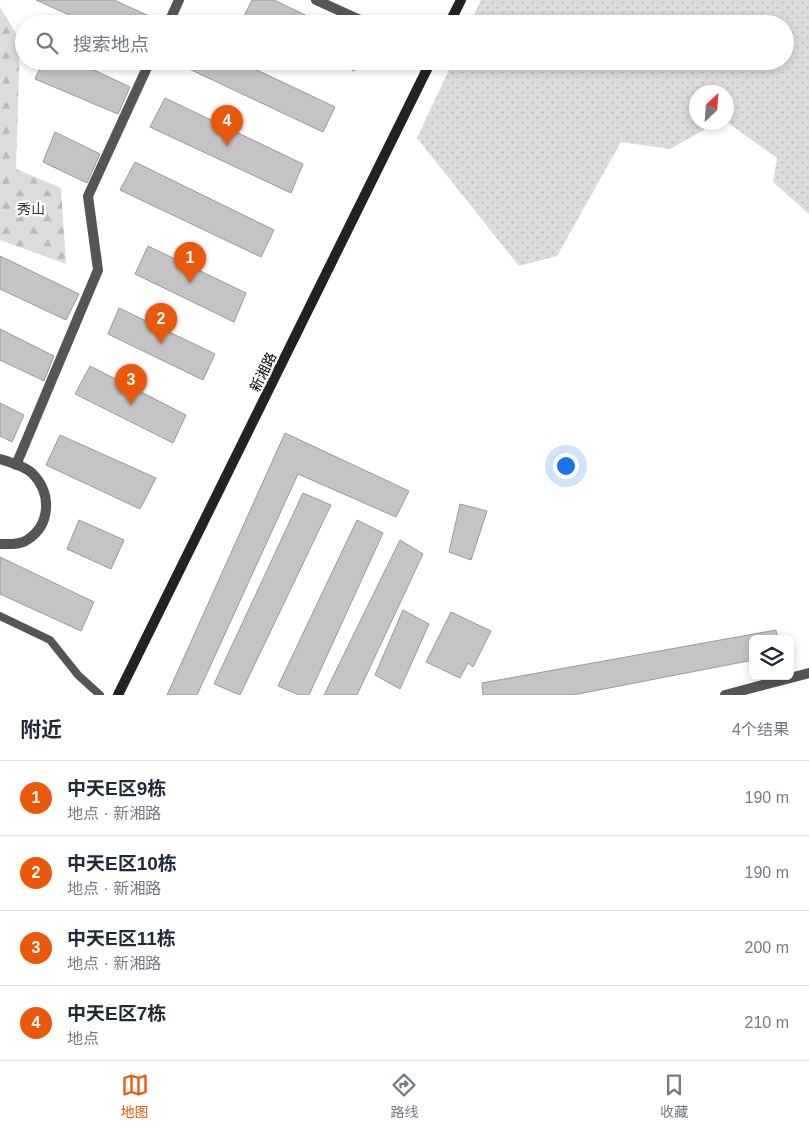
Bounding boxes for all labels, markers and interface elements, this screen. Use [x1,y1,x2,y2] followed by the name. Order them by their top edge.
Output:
[15,15,794,70] search box
[33,29,61,57] icon: search
[73,34,149,55] text: 搜索地点
[689,85,734,130] north arrow
[211,105,243,146] pin: 4
[17,201,45,217] park label: 秀山
[174,242,206,283] pin: 1
[145,303,177,344] pin: 2
[247,350,279,394] street label: 新湘路
[115,364,147,405] pin: 3
[553,453,579,479] your location
[749,635,794,680] map controls
[749,635,794,680] button: layers
[20,718,62,741] text: 附近
[732,721,789,738] text: 4个结果
[67,778,166,799] text: 中天E区9栋
[32,789,40,806] text: 1
[745,789,789,806] text: 190 m
[67,805,161,822] text: 地点 · 新湘路
[67,853,177,874] text: 中天E区10栋
[32,864,40,881] text: 2
[745,864,789,881] text: 190 m
[67,880,161,897] text: 地点 · 新湘路
[67,928,176,949] text: 中天E区11栋
[32,939,40,956] text: 3
[745,939,789,956] text: 200 m
[67,955,161,972] text: 地点 · 新湘路
[67,1003,166,1024] text: 中天E区7栋
[32,1014,40,1031] text: 4
[745,1014,789,1031] text: 210 m
[67,1030,99,1047] text: 地点
[121,1071,149,1121] tab: 地图
[390,1071,418,1121] tab: 路线
[660,1071,688,1121] tab: 收藏

